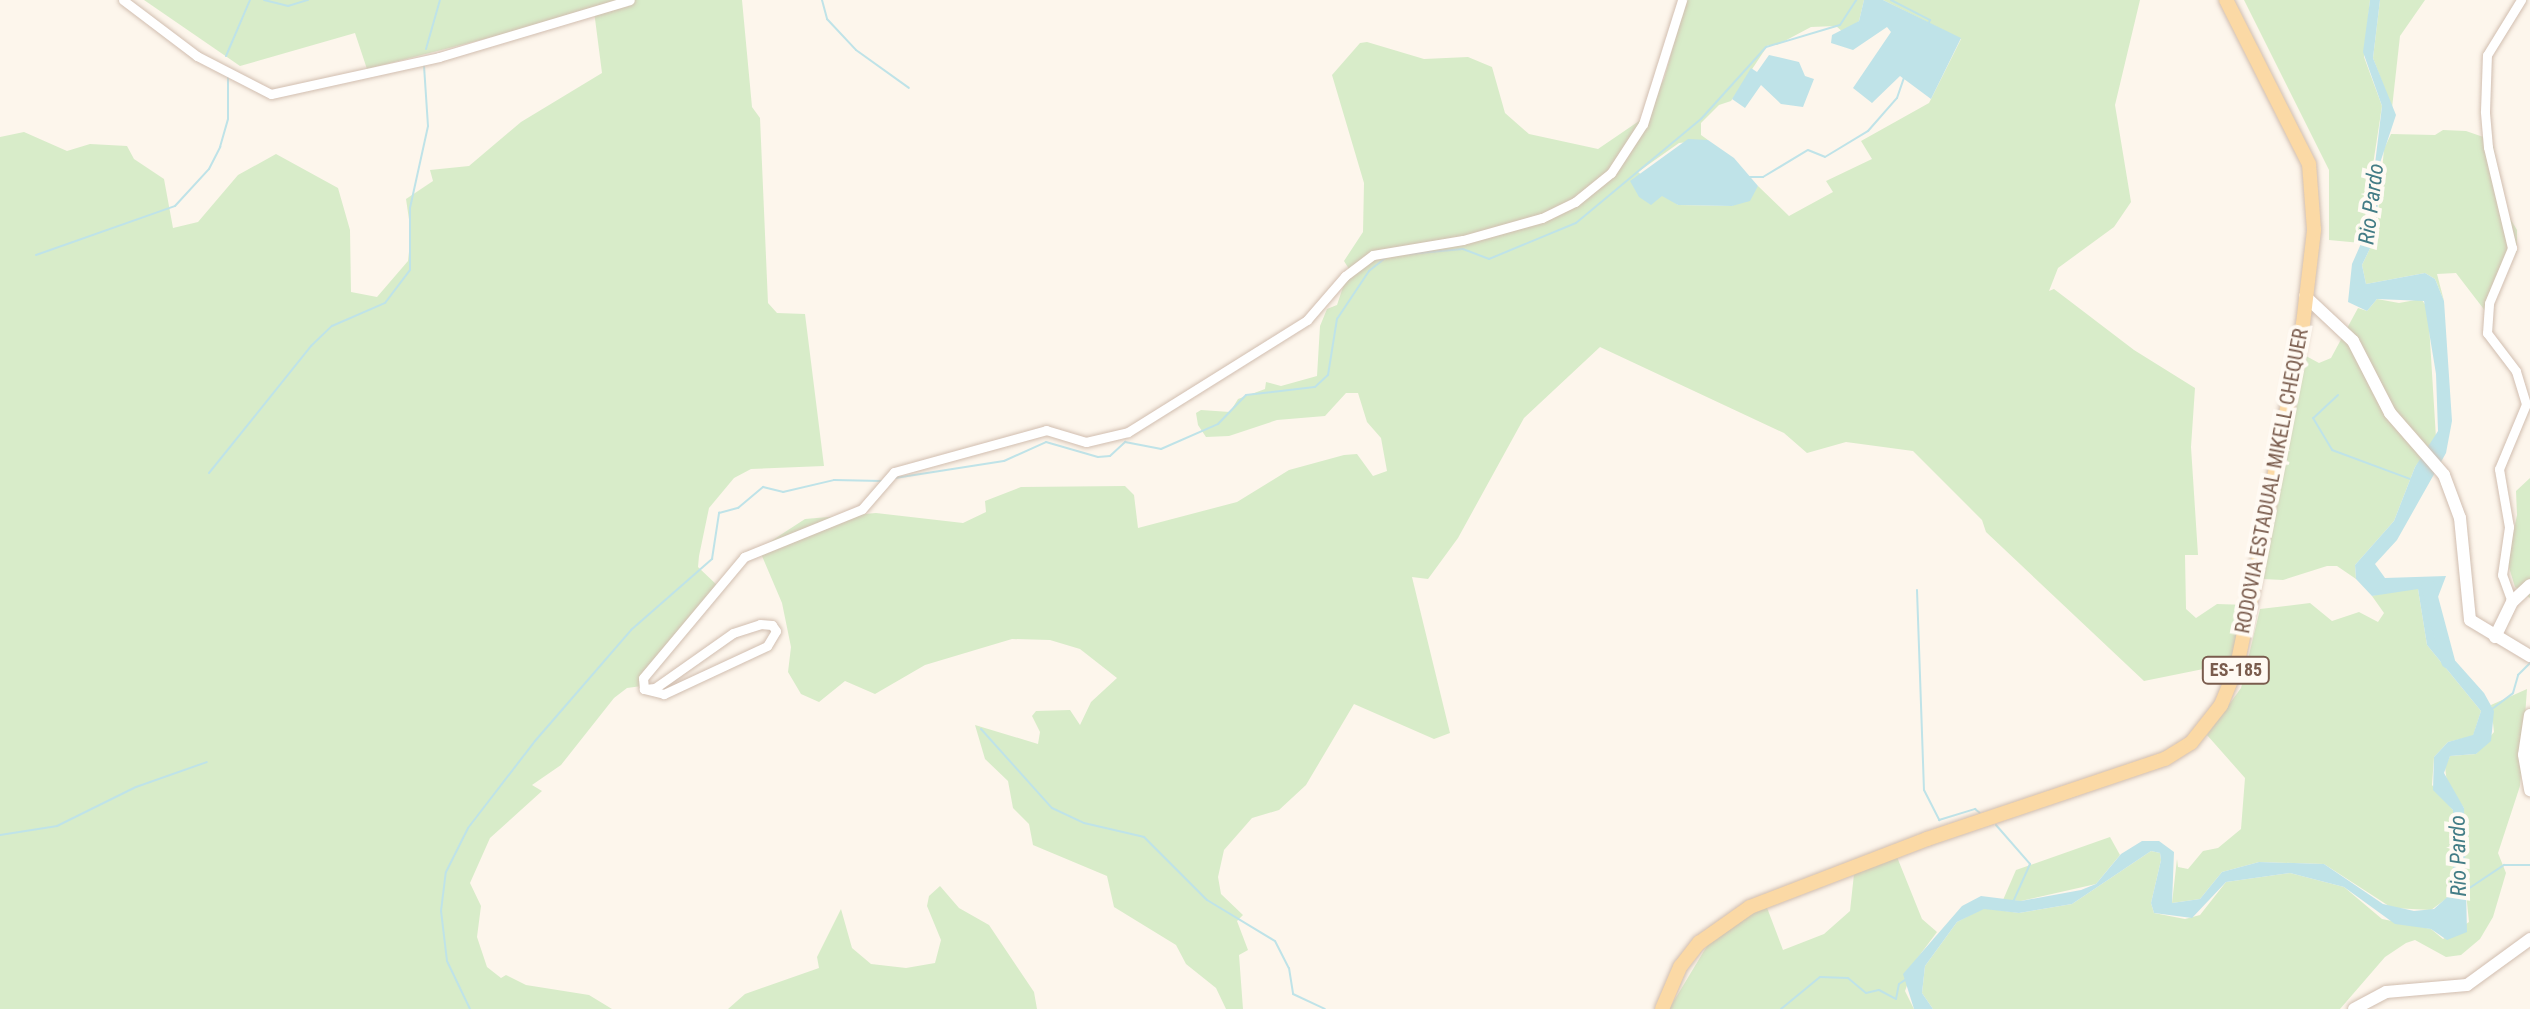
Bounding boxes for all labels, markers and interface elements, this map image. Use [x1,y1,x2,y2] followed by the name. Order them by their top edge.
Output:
[2353,162,2389,246] water label: Rio Pardo
[2231,327,2313,635] street label: RODOVIA ESTADUAL MIKELL CHEQUER
[2200,656,2272,684] road number: ES-185
[2444,815,2472,897] water label: Rio Pardo

